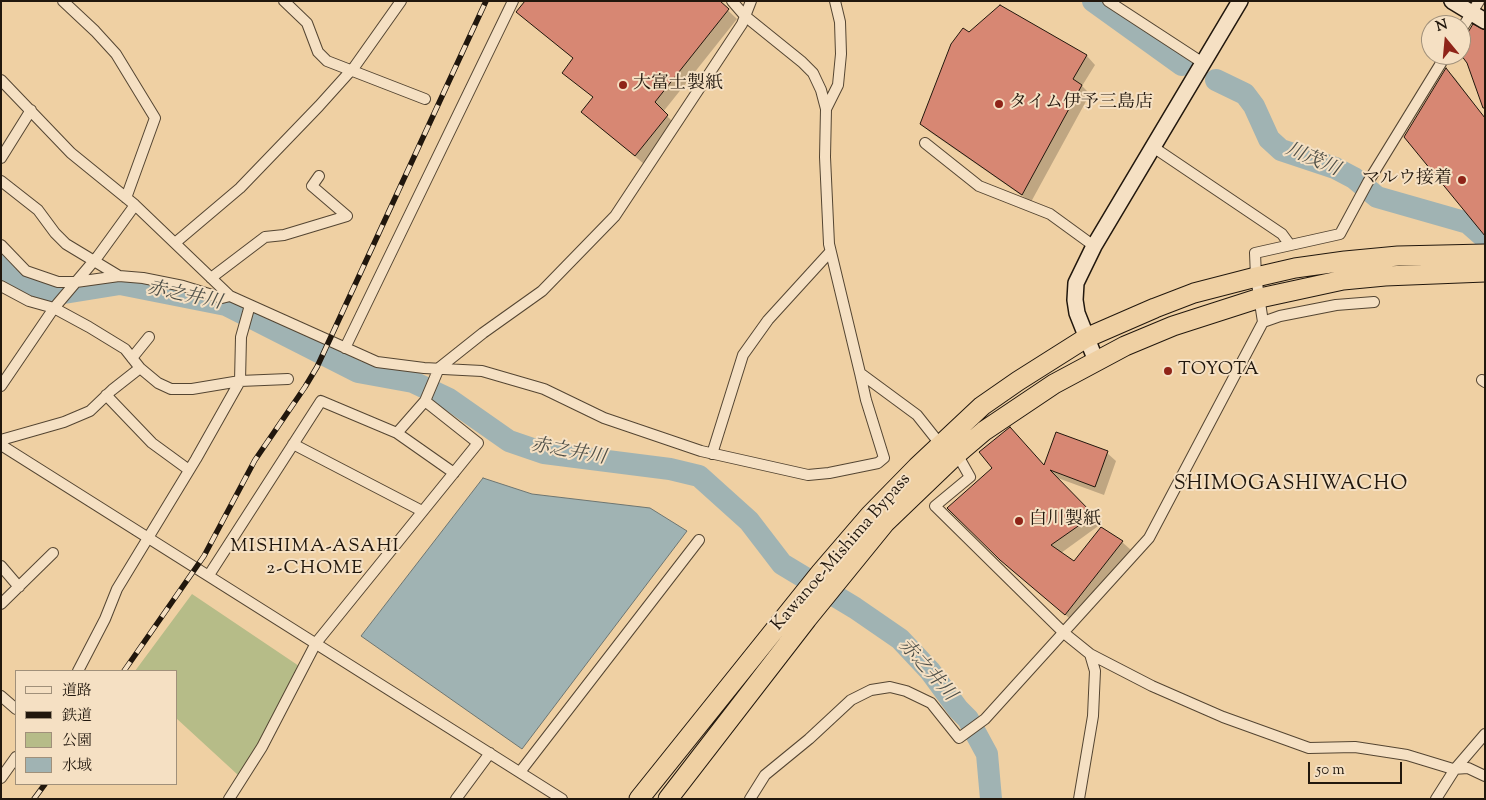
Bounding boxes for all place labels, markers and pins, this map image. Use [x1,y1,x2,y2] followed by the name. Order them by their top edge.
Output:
[633,74,723,96] place label: 大富士製紙
[617,79,629,91] marker: 大富士製紙
[1009,93,1153,115] place label: タイム伊予三島店
[993,98,1005,110] marker: タイム伊予三島店
[1362,169,1452,191] place label: マルウ接着
[1456,174,1468,186] marker: マルウ接着
[1178,360,1259,382] place label: TOYOTA
[1162,365,1174,377] marker: TOYOTA
[1029,510,1101,532] place label: 白川製紙
[1013,515,1025,527] marker: 白川製紙

